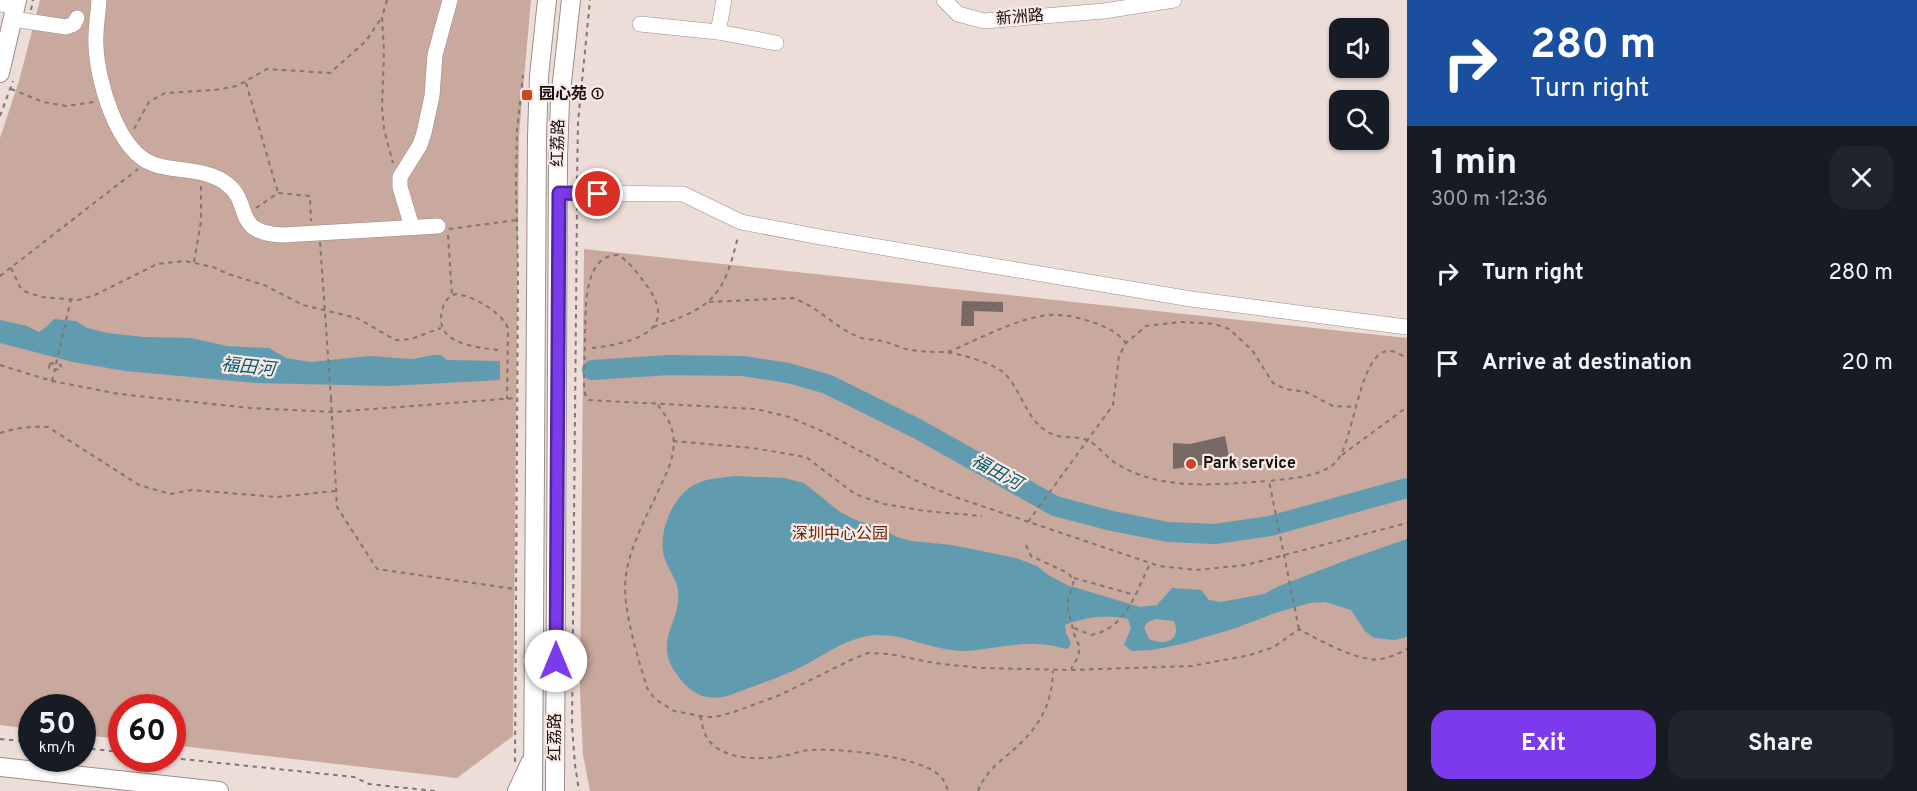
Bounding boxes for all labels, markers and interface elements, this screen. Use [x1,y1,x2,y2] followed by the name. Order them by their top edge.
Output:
[995,6,1045,30] street label: 新洲路
[1329,18,1389,150] map controls
[1329,18,1389,78] button: sound
[1530,20,1656,73] text: 280 m
[1431,24,1509,102] icon: right
[1530,72,1649,106] text: Turn right
[539,85,604,105] place label: 园心苑 ①
[520,88,534,102] marker: 园心苑 ①
[1329,90,1389,150] button: search
[549,119,569,167] street label: 红荔路
[1431,141,1517,187] text: 1 min
[1830,146,1893,209] button: close
[572,168,623,219] pin
[581,177,614,210] icon: arrive
[1431,187,1548,213] text: 300 m · 12:36
[1431,257,1464,290] icon: right
[1482,260,1584,287] text: Turn right
[1828,260,1893,287] text: 280 m
[1431,347,1464,380] icon: arrive
[1482,350,1692,377] text: Arrive at destination
[1842,350,1893,377] text: 20 m
[220,354,279,383] water label: 福田河
[967,450,1028,498] water label: 福田河
[1203,454,1296,474] place label: Park service
[1184,457,1198,471] marker: Park service
[792,525,888,545] park label: 深圳中心公园
[524,629,588,693] position arrow
[108,694,186,772] speed limit sign: 60
[38,707,76,744] text: 50
[1431,710,1656,779] button: Exit
[1668,710,1893,779] button: Share
[546,713,566,761] street label: 红荔路
[39,739,75,758] text: km/h

